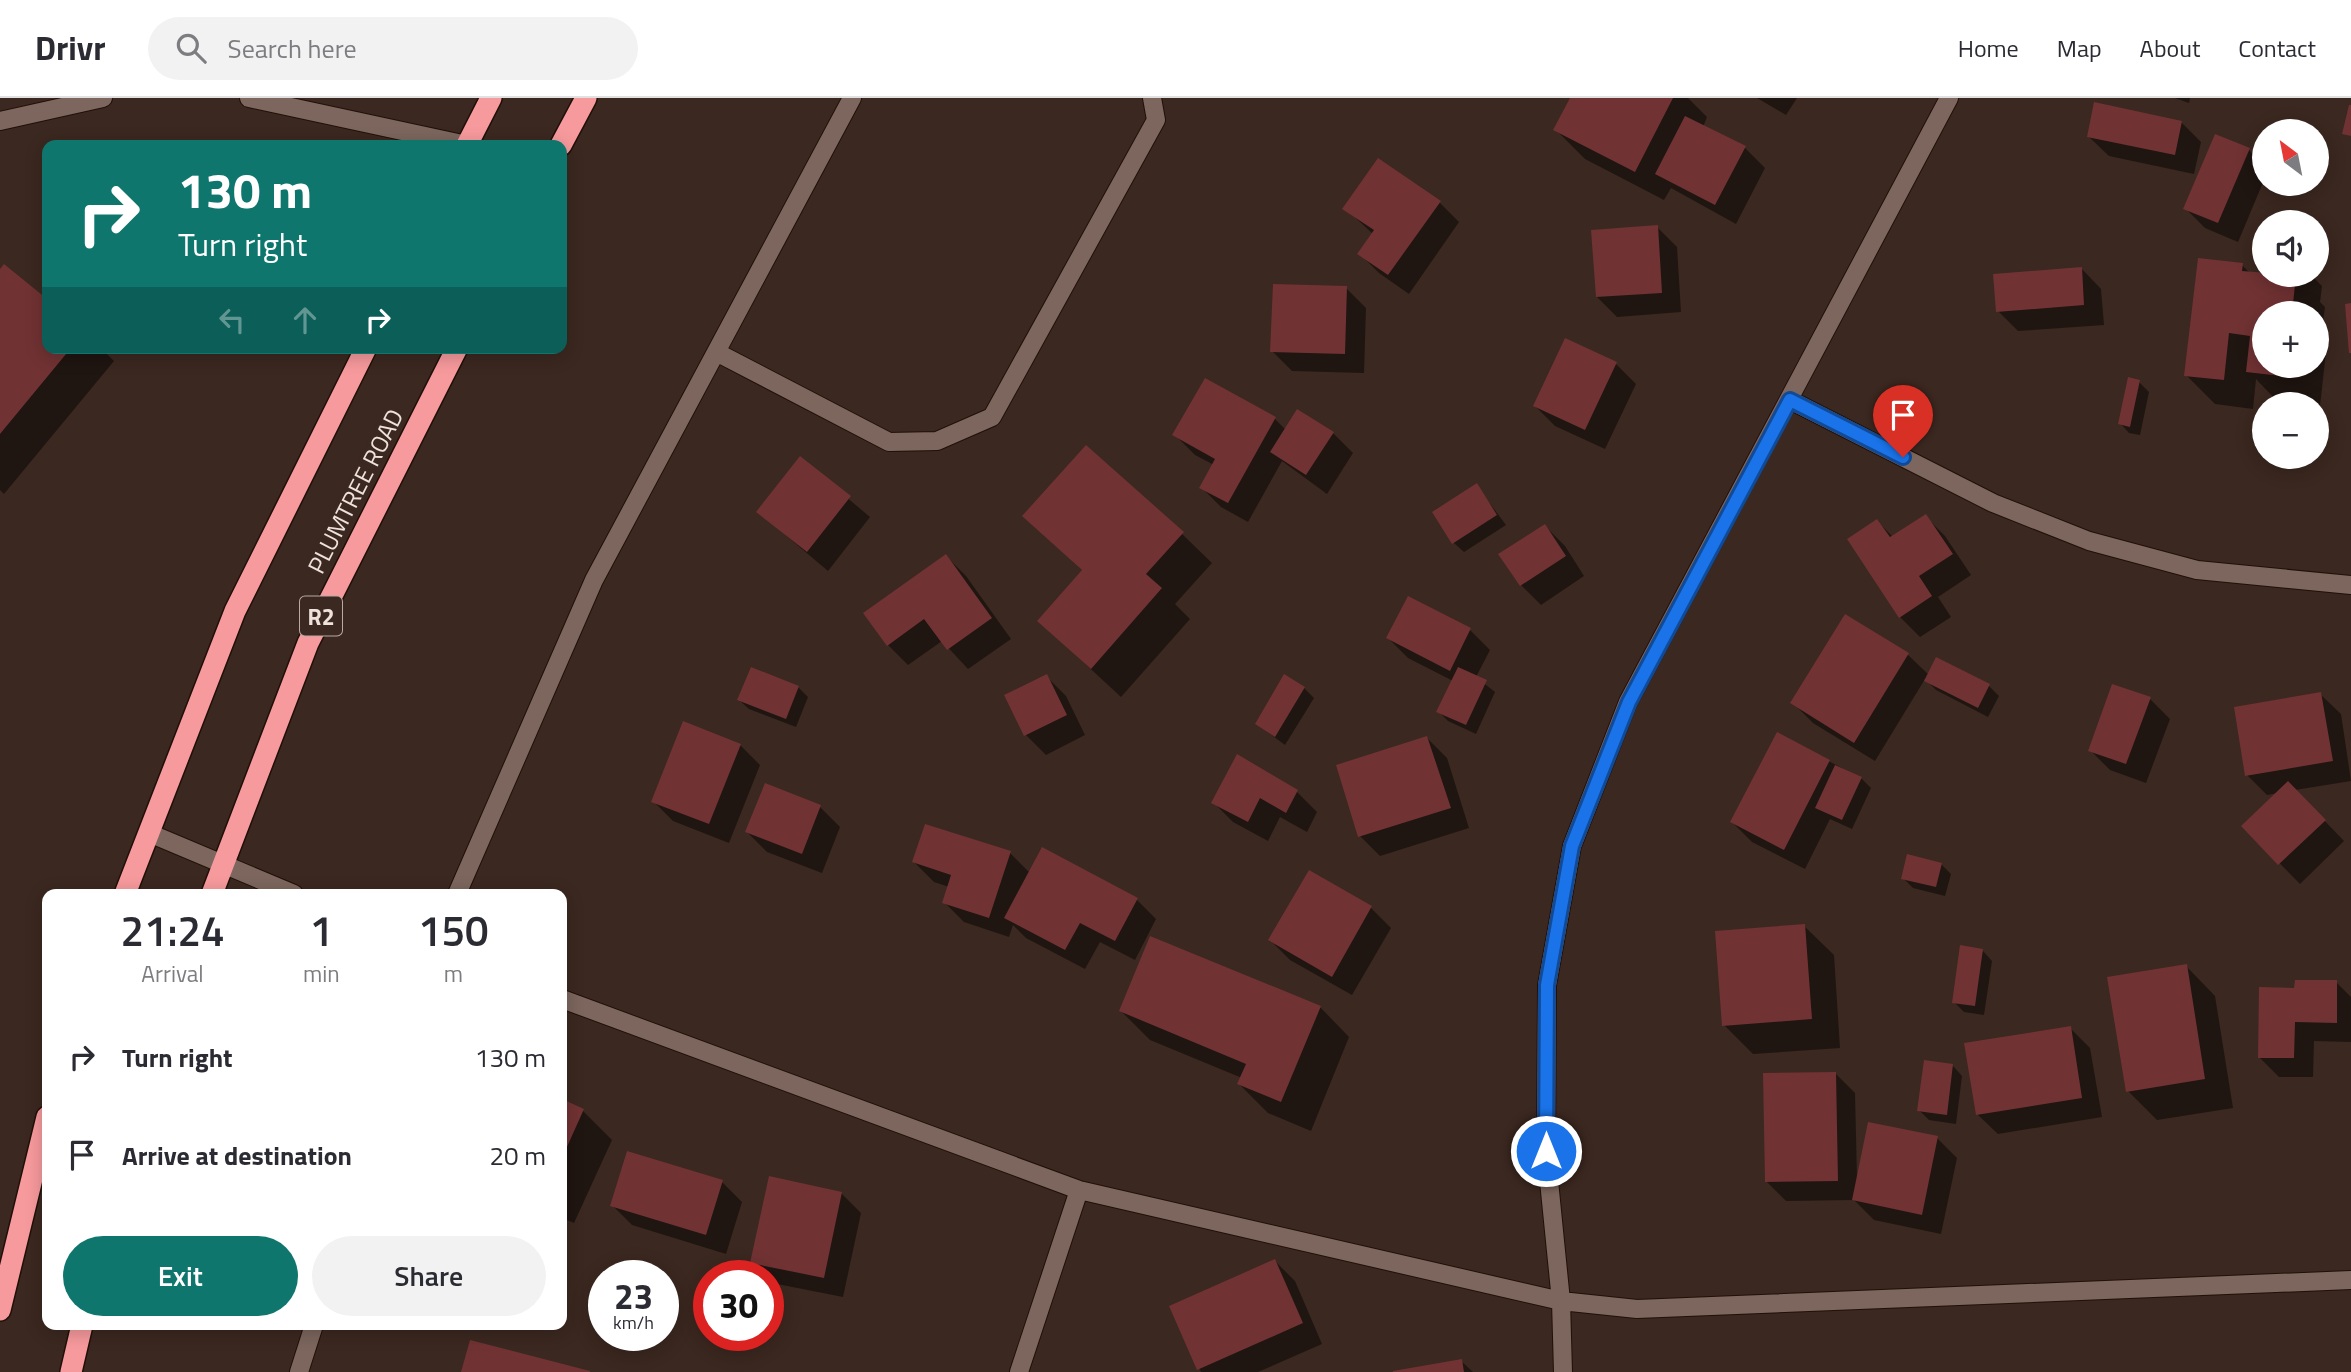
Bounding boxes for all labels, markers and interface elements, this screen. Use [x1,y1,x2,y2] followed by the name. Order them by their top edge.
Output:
[148,17,638,80] search box
[35,23,106,73] text: Drivr
[172,29,210,67] icon: search
[228,29,357,68] text: Search here
[1958,30,2019,66] text: Home
[2057,30,2102,66] text: Map
[2140,30,2200,66] text: About
[2238,30,2316,66] text: Contact
[2252,119,2329,196] north arrow
[2252,119,2329,469] map controls
[178,152,312,227] text: 130 m
[63,168,154,259] icon: right
[2252,210,2329,287] button: sound
[178,220,307,268] text: Turn right
[213,301,251,339] icon: left
[286,301,324,339] icon: ahead
[359,301,397,339] icon: right
[2252,301,2329,378] button: +
[1873,385,1933,457] pin
[2252,392,2329,469] button: −
[1884,396,1922,434] icon: arrive
[298,402,412,580] street label: PLUMTREE ROAD
[300,596,342,636] road number: R2
[120,898,225,962] text: 21:24
[310,898,333,962] text: 1
[418,898,489,962] text: 150
[141,956,204,991] text: Arrival
[303,956,340,991] text: min
[444,956,463,991] text: m
[63,1038,101,1076] icon: right
[122,1038,233,1077] text: Turn right
[475,1038,546,1077] text: 130 m
[1509,1114,1583,1188] position arrow
[63,1136,101,1174] icon: arrive
[122,1136,352,1175] text: Arrive at destination
[489,1136,546,1175] text: 20 m
[63,1236,298,1316] button: Exit
[312,1236,546,1316] button: Share
[693,1260,784,1351] speed limit sign: 30
[614,1269,653,1323] text: 23
[613,1309,654,1336] text: km/h

